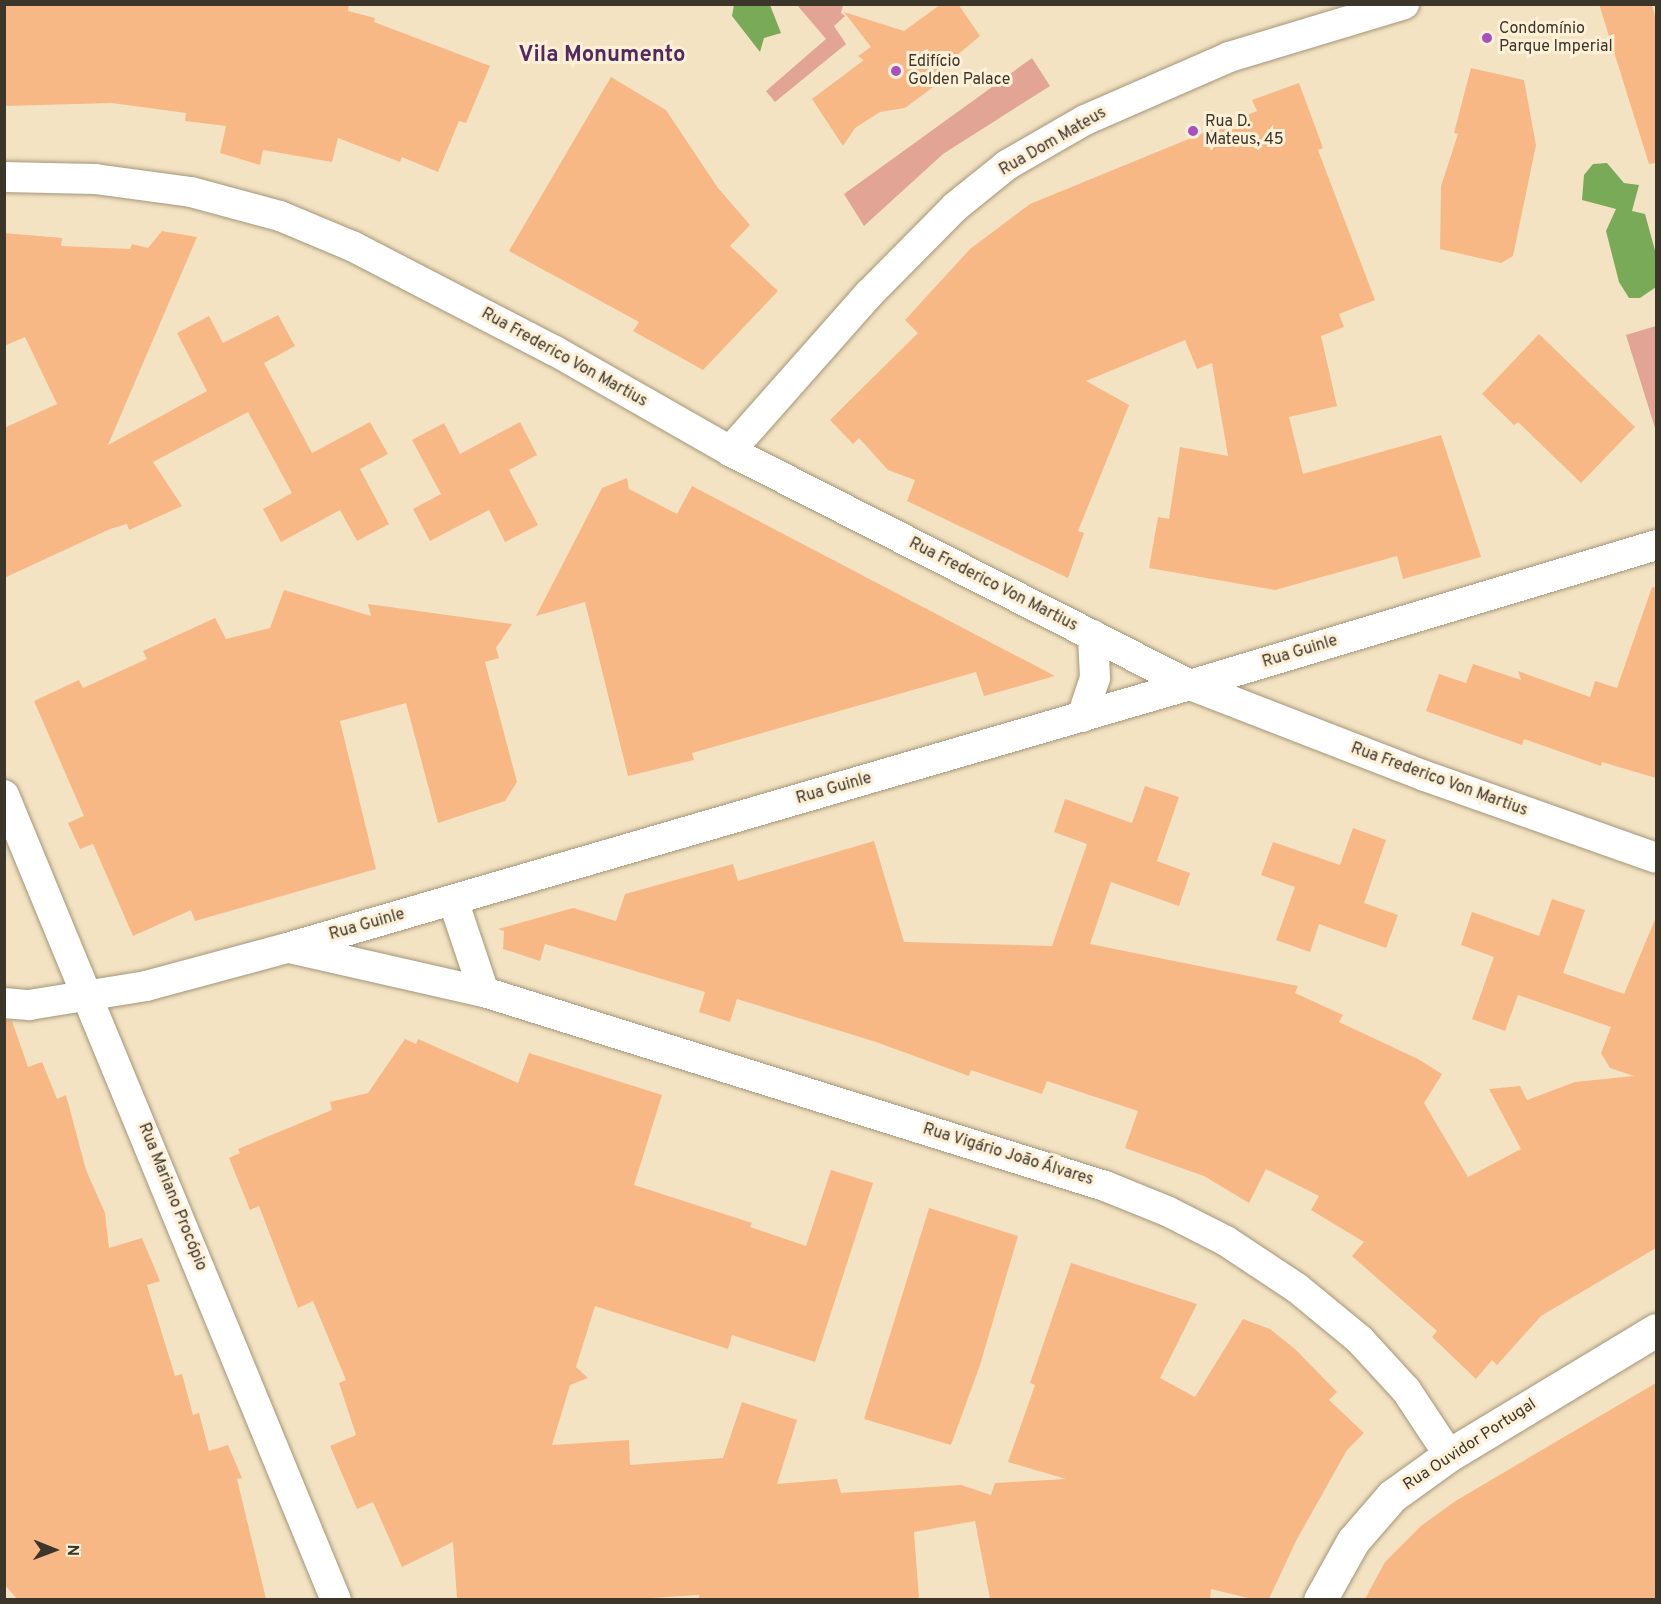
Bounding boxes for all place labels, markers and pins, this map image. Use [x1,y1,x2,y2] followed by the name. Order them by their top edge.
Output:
[1499,19,1613,57] place label: Condomínio Parque Imperial
[1480,31,1494,45] marker: Condomínio Parque Imperial
[908,52,1010,90] place label: Edifício Golden Palace
[889,64,903,78] marker: Edifício Golden Palace
[1205,112,1284,150] place label: Rua D. Mateus, 45
[1186,124,1200,138] marker: Rua D. Mateus, 45

